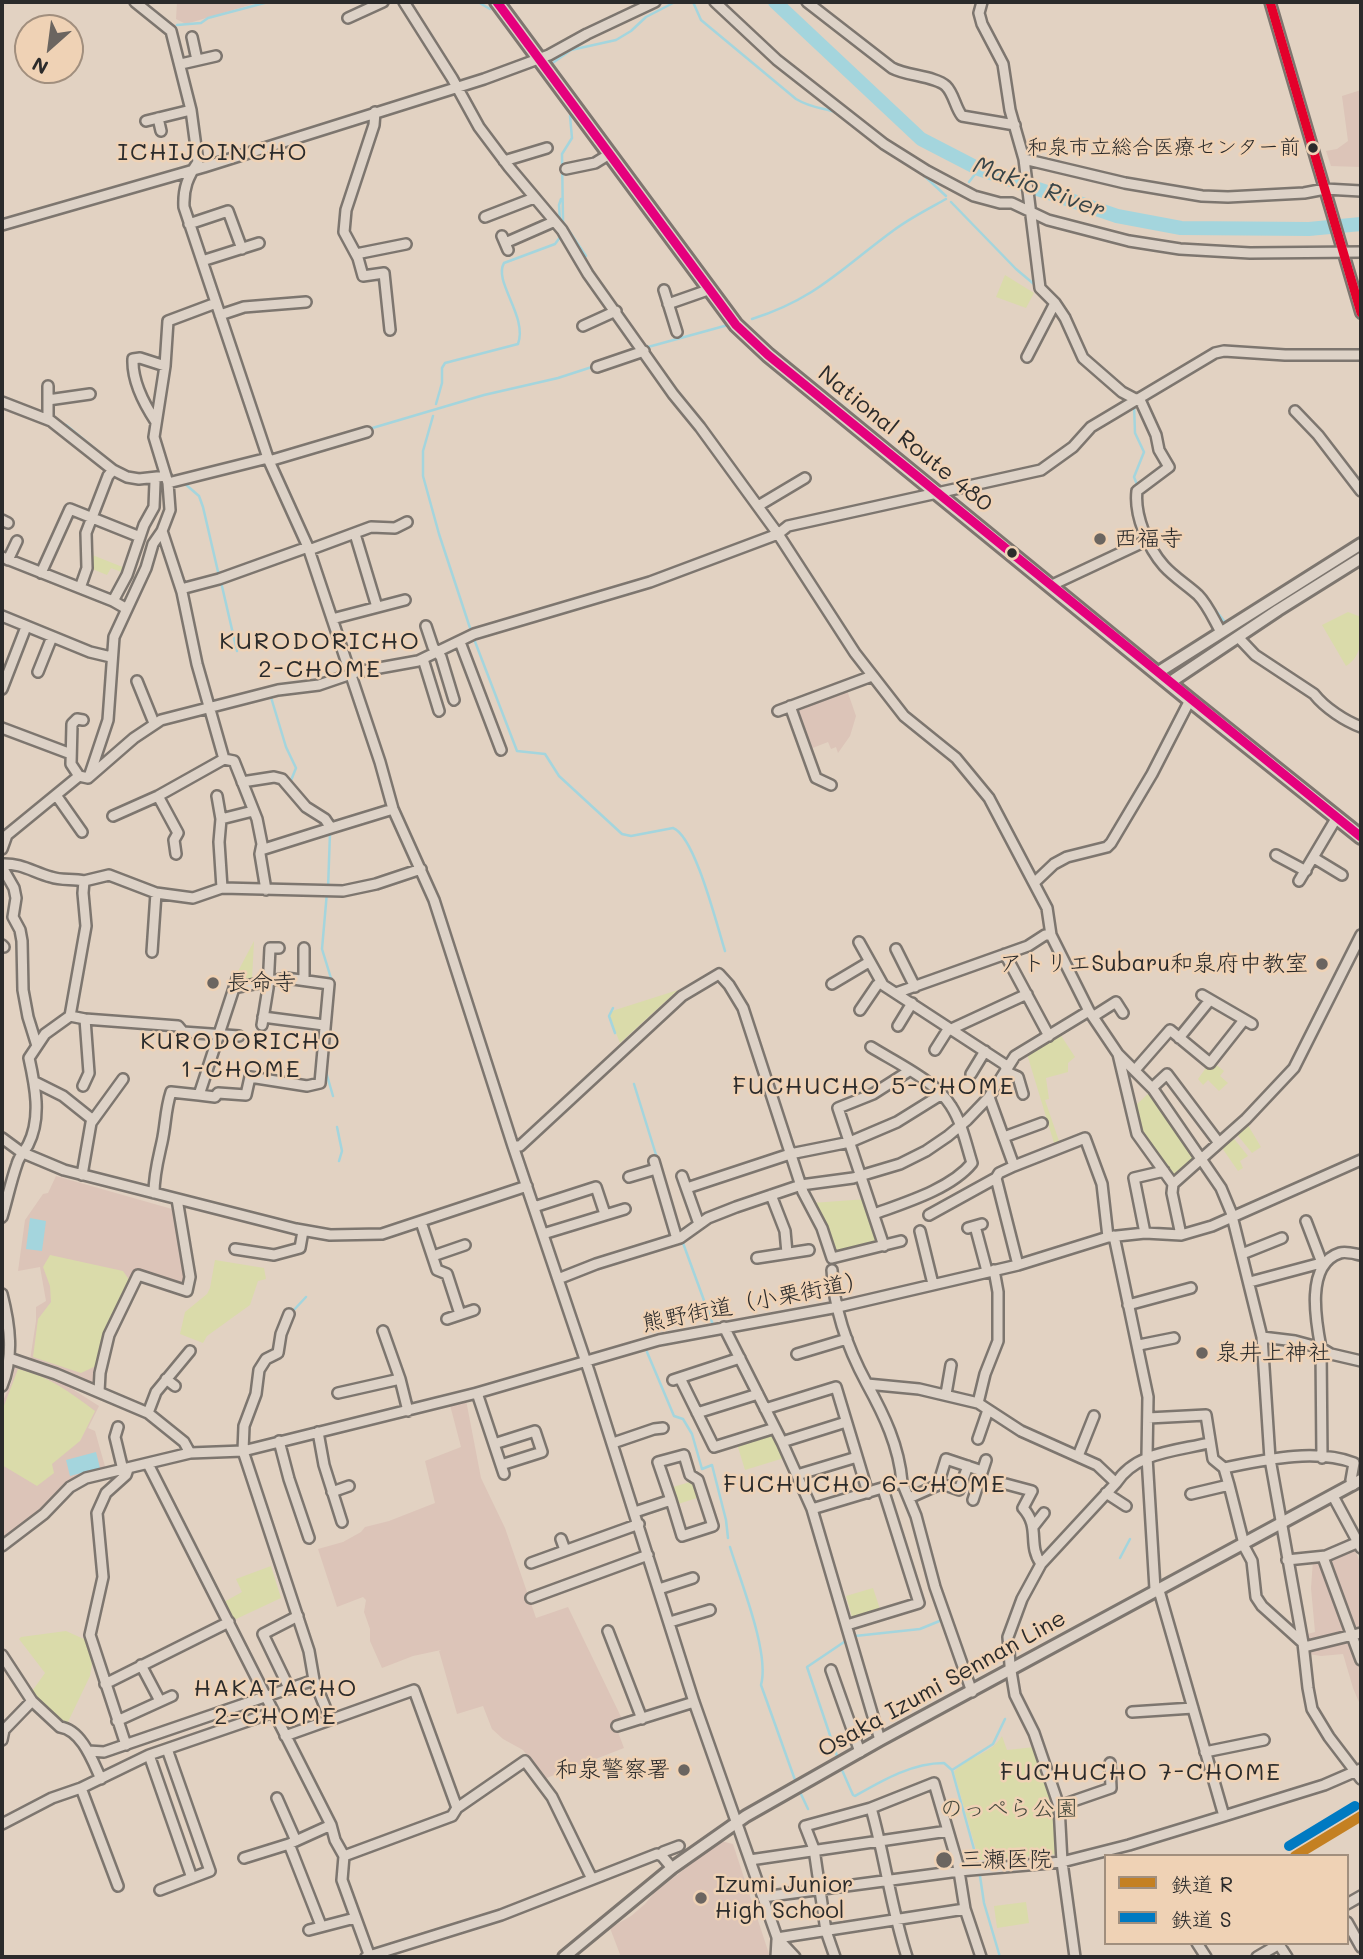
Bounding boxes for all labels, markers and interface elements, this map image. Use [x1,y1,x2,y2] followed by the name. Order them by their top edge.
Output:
[14,14,84,84] north arrow
[28,52,52,81] text: N
[1027,135,1300,161] place label: 和泉市立総合医療センター前
[119,139,307,167] district label: ICHIJOINCHO
[1306,141,1320,155] marker: 和泉市立総合医療センター前
[969,151,1109,225] water label: Makio River
[812,360,998,518] street label: National Route 480
[1114,525,1183,553] place label: 西福寺
[1092,531,1108,547] marker: 西福寺
[1005,546,1019,560] unlabelled marker
[221,628,419,684] district label: KURODORICHO 2-CHOME
[999,950,1308,978] place label: アトリエSubaru和泉府中教室
[1314,956,1330,972] marker: アトリエSubaru和泉府中教室
[227,969,296,997] place label: 長命寺
[205,975,221,991] marker: 長命寺
[142,1028,340,1084] district label: KURODORICHO 1-CHOME
[735,1073,1013,1101] district label: FUCHUCHO 5-CHOME
[639,1267,871,1337] street label: 熊野街道（小栗街道）
[1216,1339,1331,1367] place label: 泉井上神社
[1194,1345,1210,1361] marker: 泉井上神社
[725,1471,1005,1499] district label: FUCHUCHO 6-CHOME
[813,1604,1071,1764] street label: Osaka Izumi Sennan Line
[195,1675,357,1731] district label: HAKATACHO 2-CHOME
[555,1756,670,1784] place label: 和泉警察署
[1002,1759,1280,1787] district label: FUCHUCHO 7-CHOME
[676,1762,692,1778] marker: 和泉警察署
[940,1795,1078,1823] park label: のっぺら公園
[960,1846,1052,1874] place label: 三瀬医院
[934,1850,954,1870] marker: 三瀬医院
[1104,1854,1349,1945] legend
[1171,1870,1233,1897] text: 鉄道 R
[715,1871,853,1925] place label: Izumi Junior High School
[693,1890,709,1906] marker: Izumi Junior High School
[1171,1905,1232,1932] text: 鉄道 S

